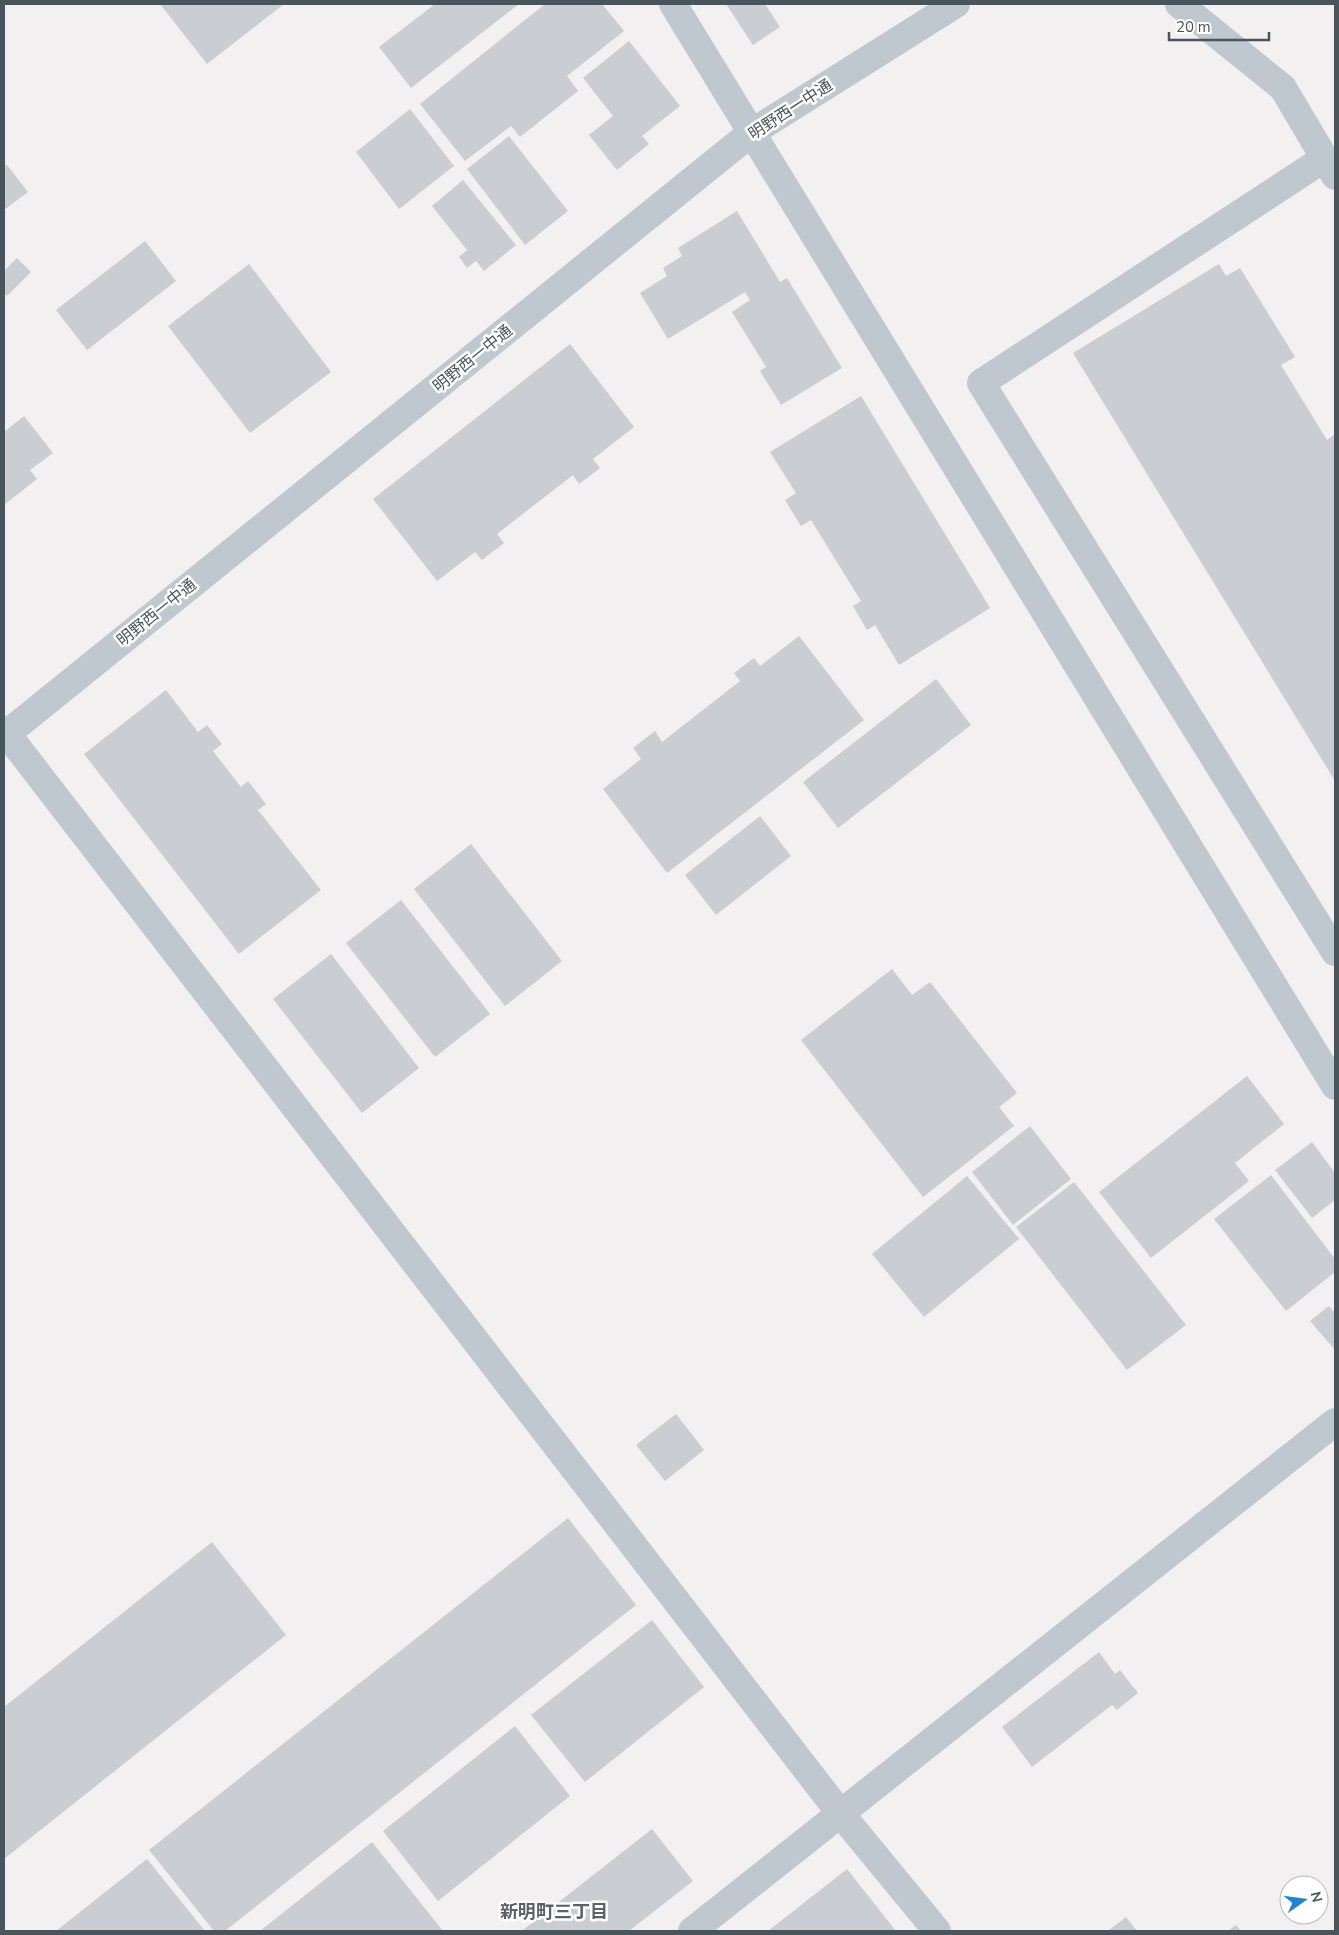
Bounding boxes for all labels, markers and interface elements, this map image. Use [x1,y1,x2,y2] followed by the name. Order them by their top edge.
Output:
[1169,10,1269,42] scale bar
[1176,17,1211,37] text: 20 m
[744,74,837,145] street label: 明野西一中通
[428,320,517,398] street label: 明野西一中通
[112,574,201,652] street label: 明野西一中通
[1279,1875,1329,1925] north arrow
[1306,1890,1327,1904] text: N
[500,1900,608,1924] district label: 新明町三丁目

